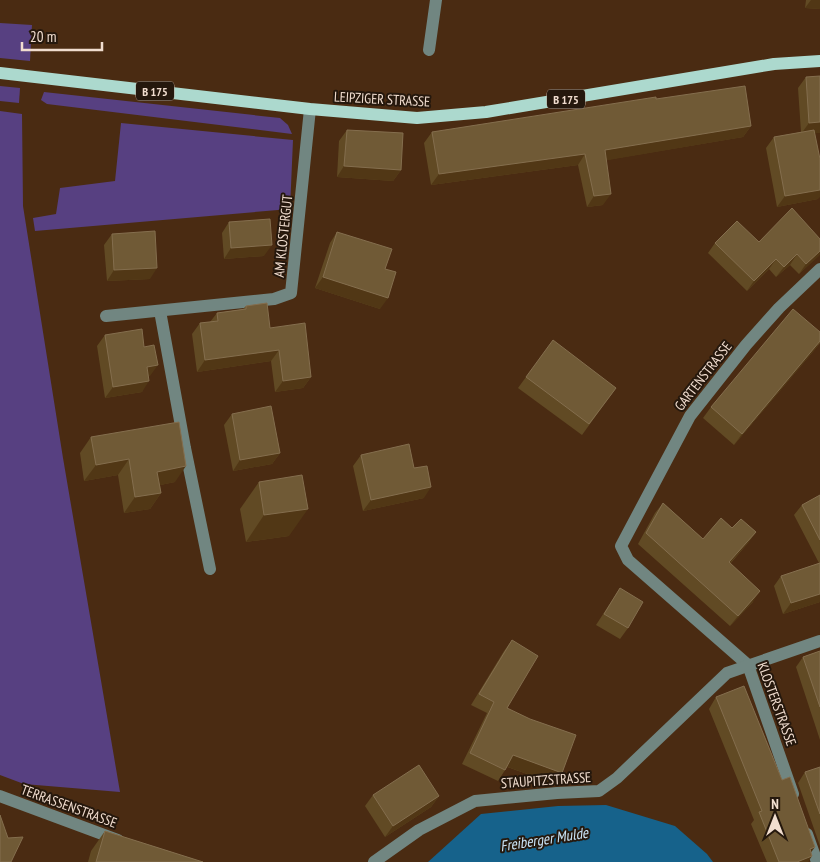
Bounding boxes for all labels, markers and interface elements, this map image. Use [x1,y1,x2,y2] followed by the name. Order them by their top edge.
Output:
[22,20,102,52] scale bar
[30,27,56,46] text: 20 m
[136,82,174,100] road number: B 175
[333,87,431,111] street label: LEIPZIGER STRASSE
[547,90,585,108] road number: B 175
[270,193,296,278] street label: AM KLOSTERGUT
[670,338,736,414] street label: GARTENSTRASSE
[754,660,800,748] street label: KLOSTERSTRASSE
[500,768,592,792] street label: STAUPITZSTRASSE
[19,780,119,832] street label: TERRASSENSTRASSE
[750,792,800,842] north arrow
[771,795,779,813] text: N
[499,823,590,855] water label: Freiberger Mulde

